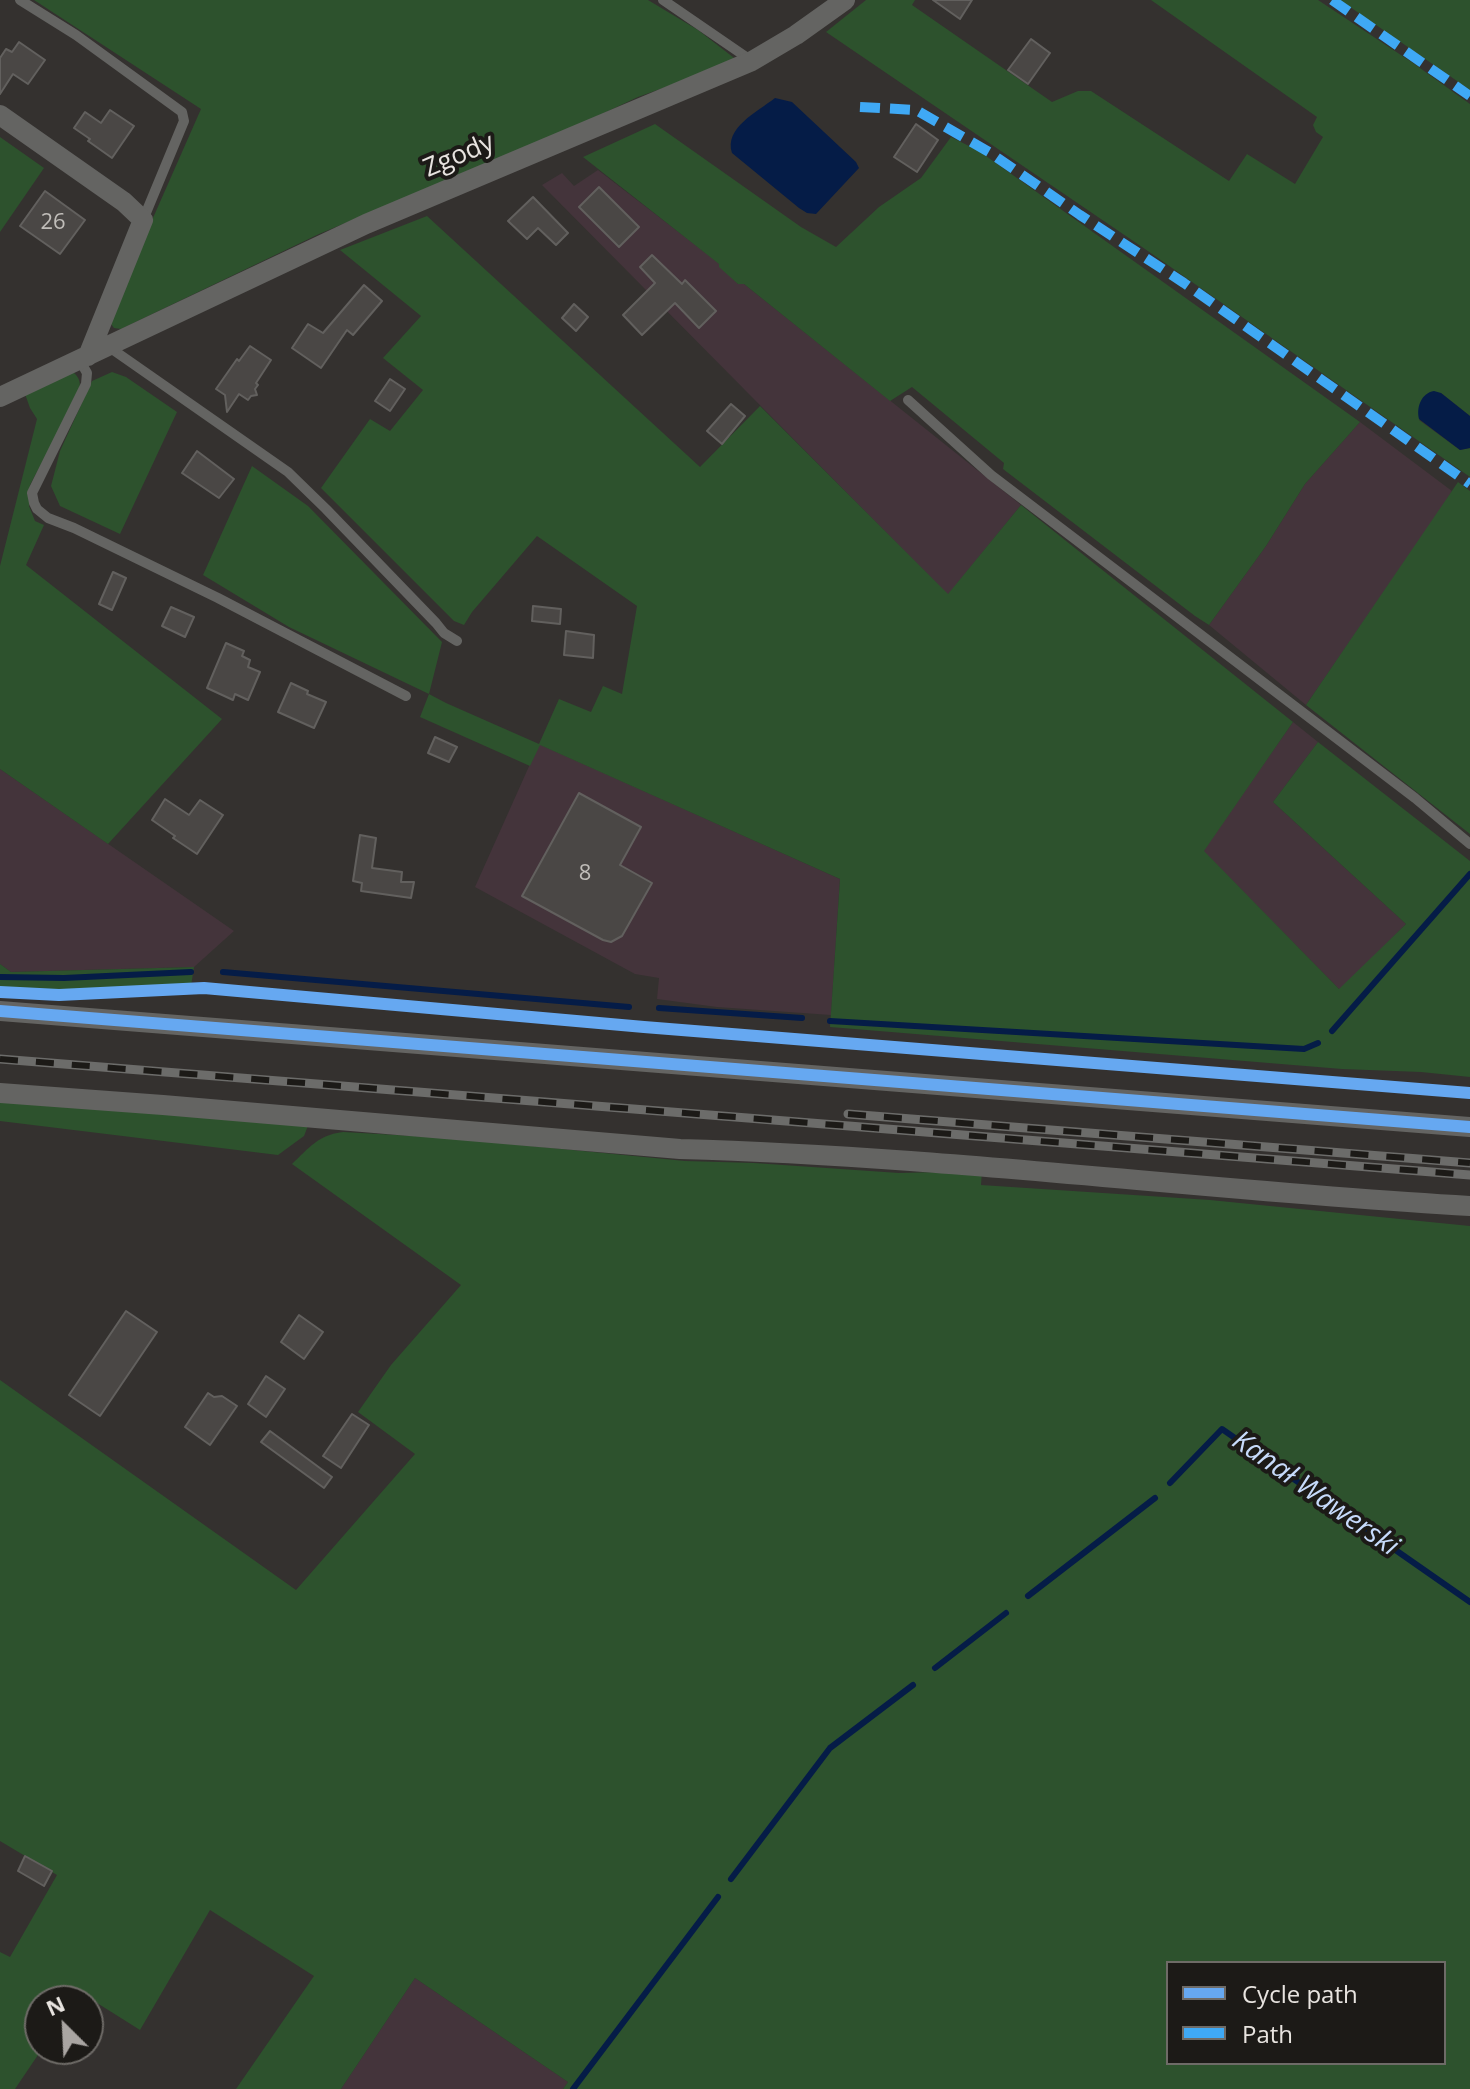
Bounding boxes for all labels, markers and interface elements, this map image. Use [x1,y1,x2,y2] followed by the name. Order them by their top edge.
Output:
[419,127,499,185] street label: Zgody
[40,210,66,236] house number: 26
[579,861,591,887] house number: 8
[1225,1424,1405,1564] water label: Kanał Wawerski
[1166,1961,1446,2065] legend
[1242,1977,1358,2010] text: Cycle path
[24,1985,104,2065] north arrow
[41,1988,69,2022] text: N
[1242,2017,1293,2050] text: Path

